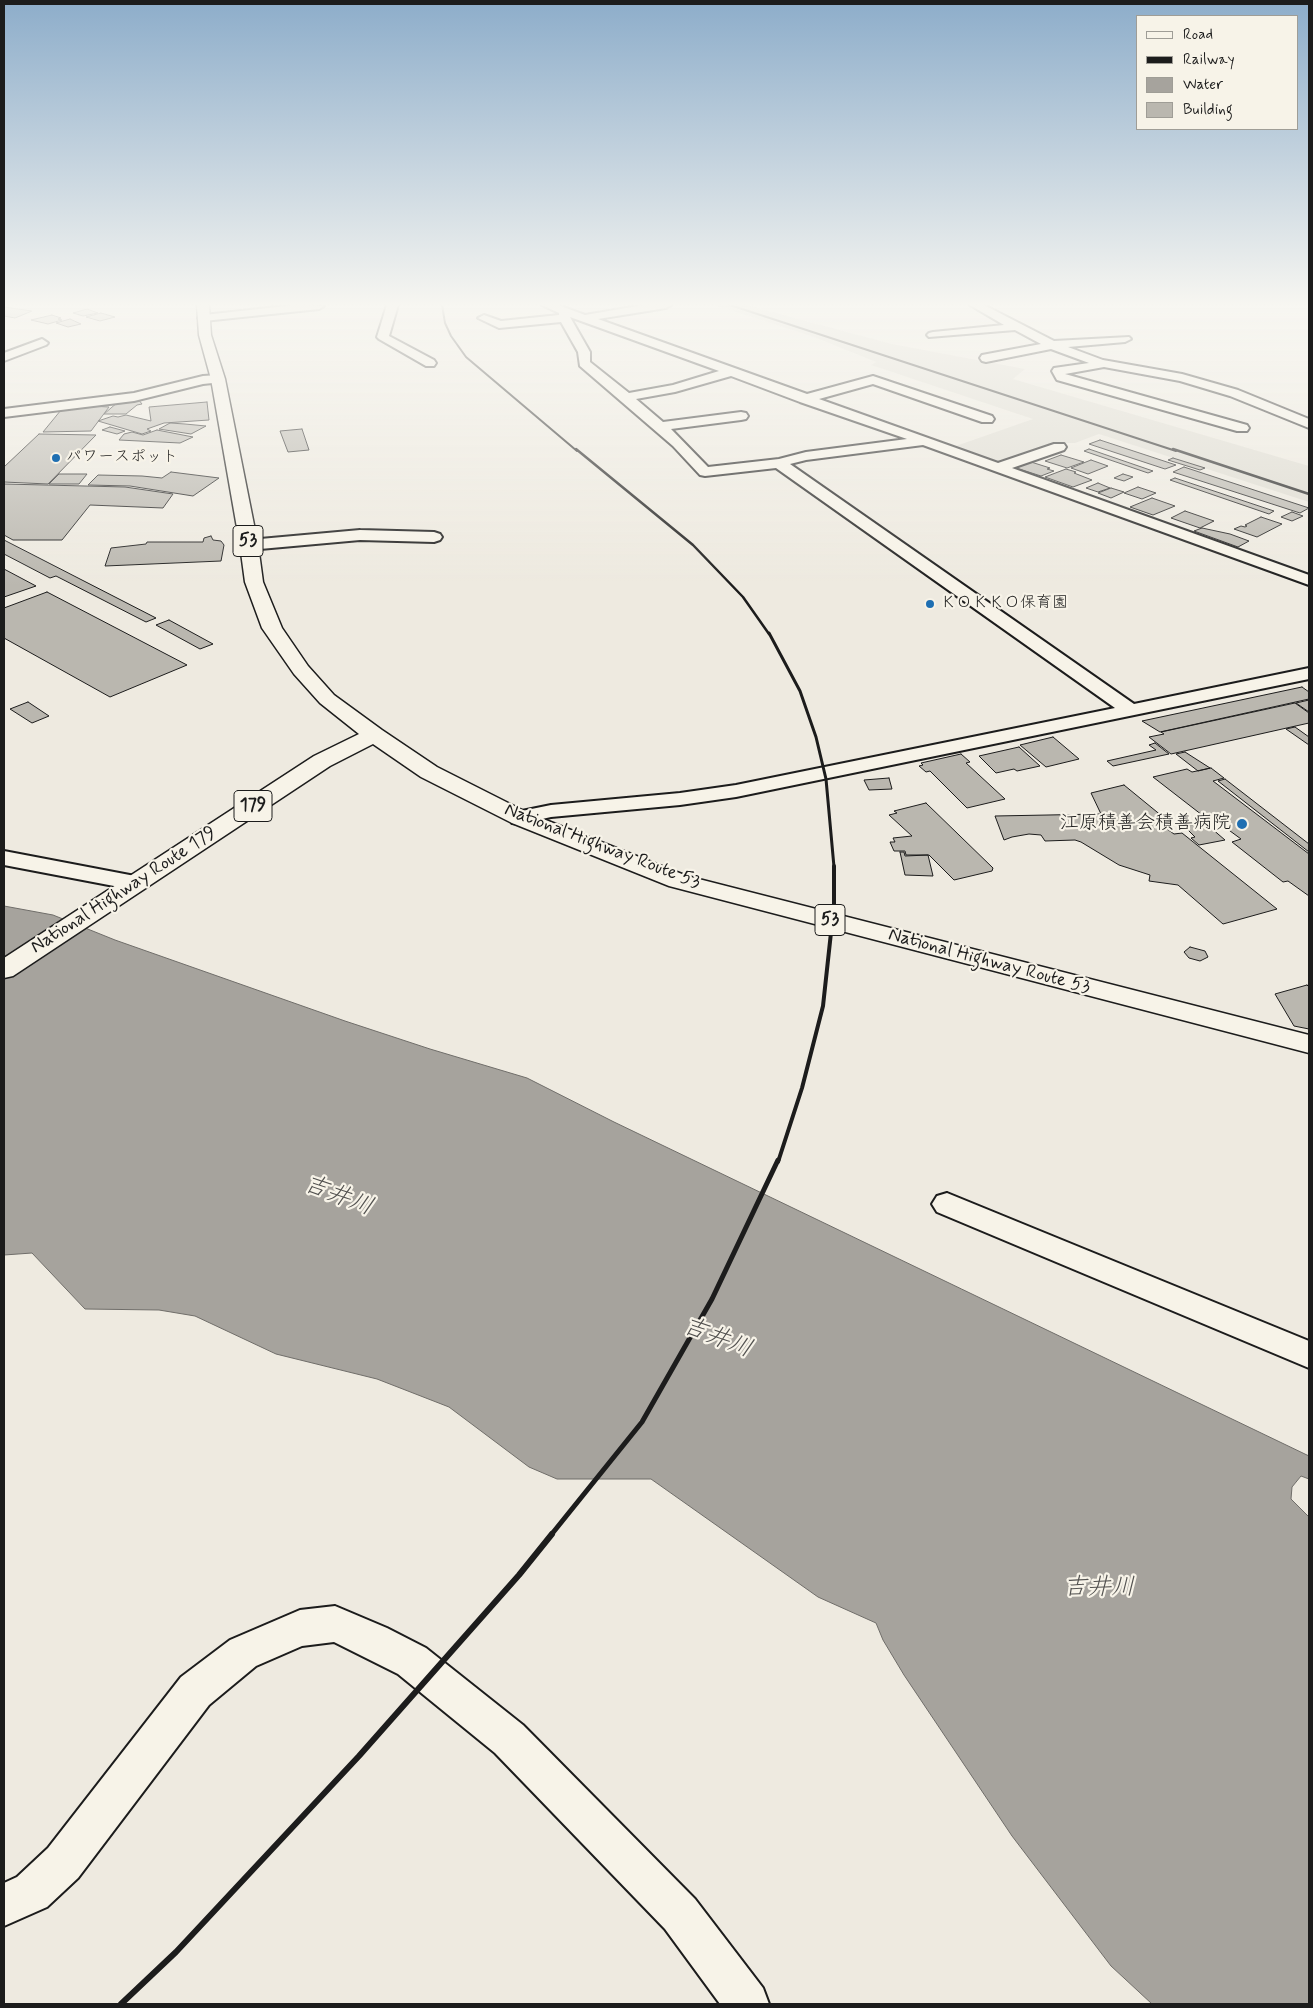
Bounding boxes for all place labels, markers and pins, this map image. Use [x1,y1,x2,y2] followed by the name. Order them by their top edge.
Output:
[66,448,178,468] place label: パワースポット
[50,452,62,464] marker: パワースポット
[940,594,1068,614] place label: ＫＯＫＫＯ保育園
[924,598,936,610] marker: ＫＯＫＫＯ保育園
[1060,813,1231,835] place label: 江原積善会積善病院
[1235,817,1249,831] marker: 江原積善会積善病院

